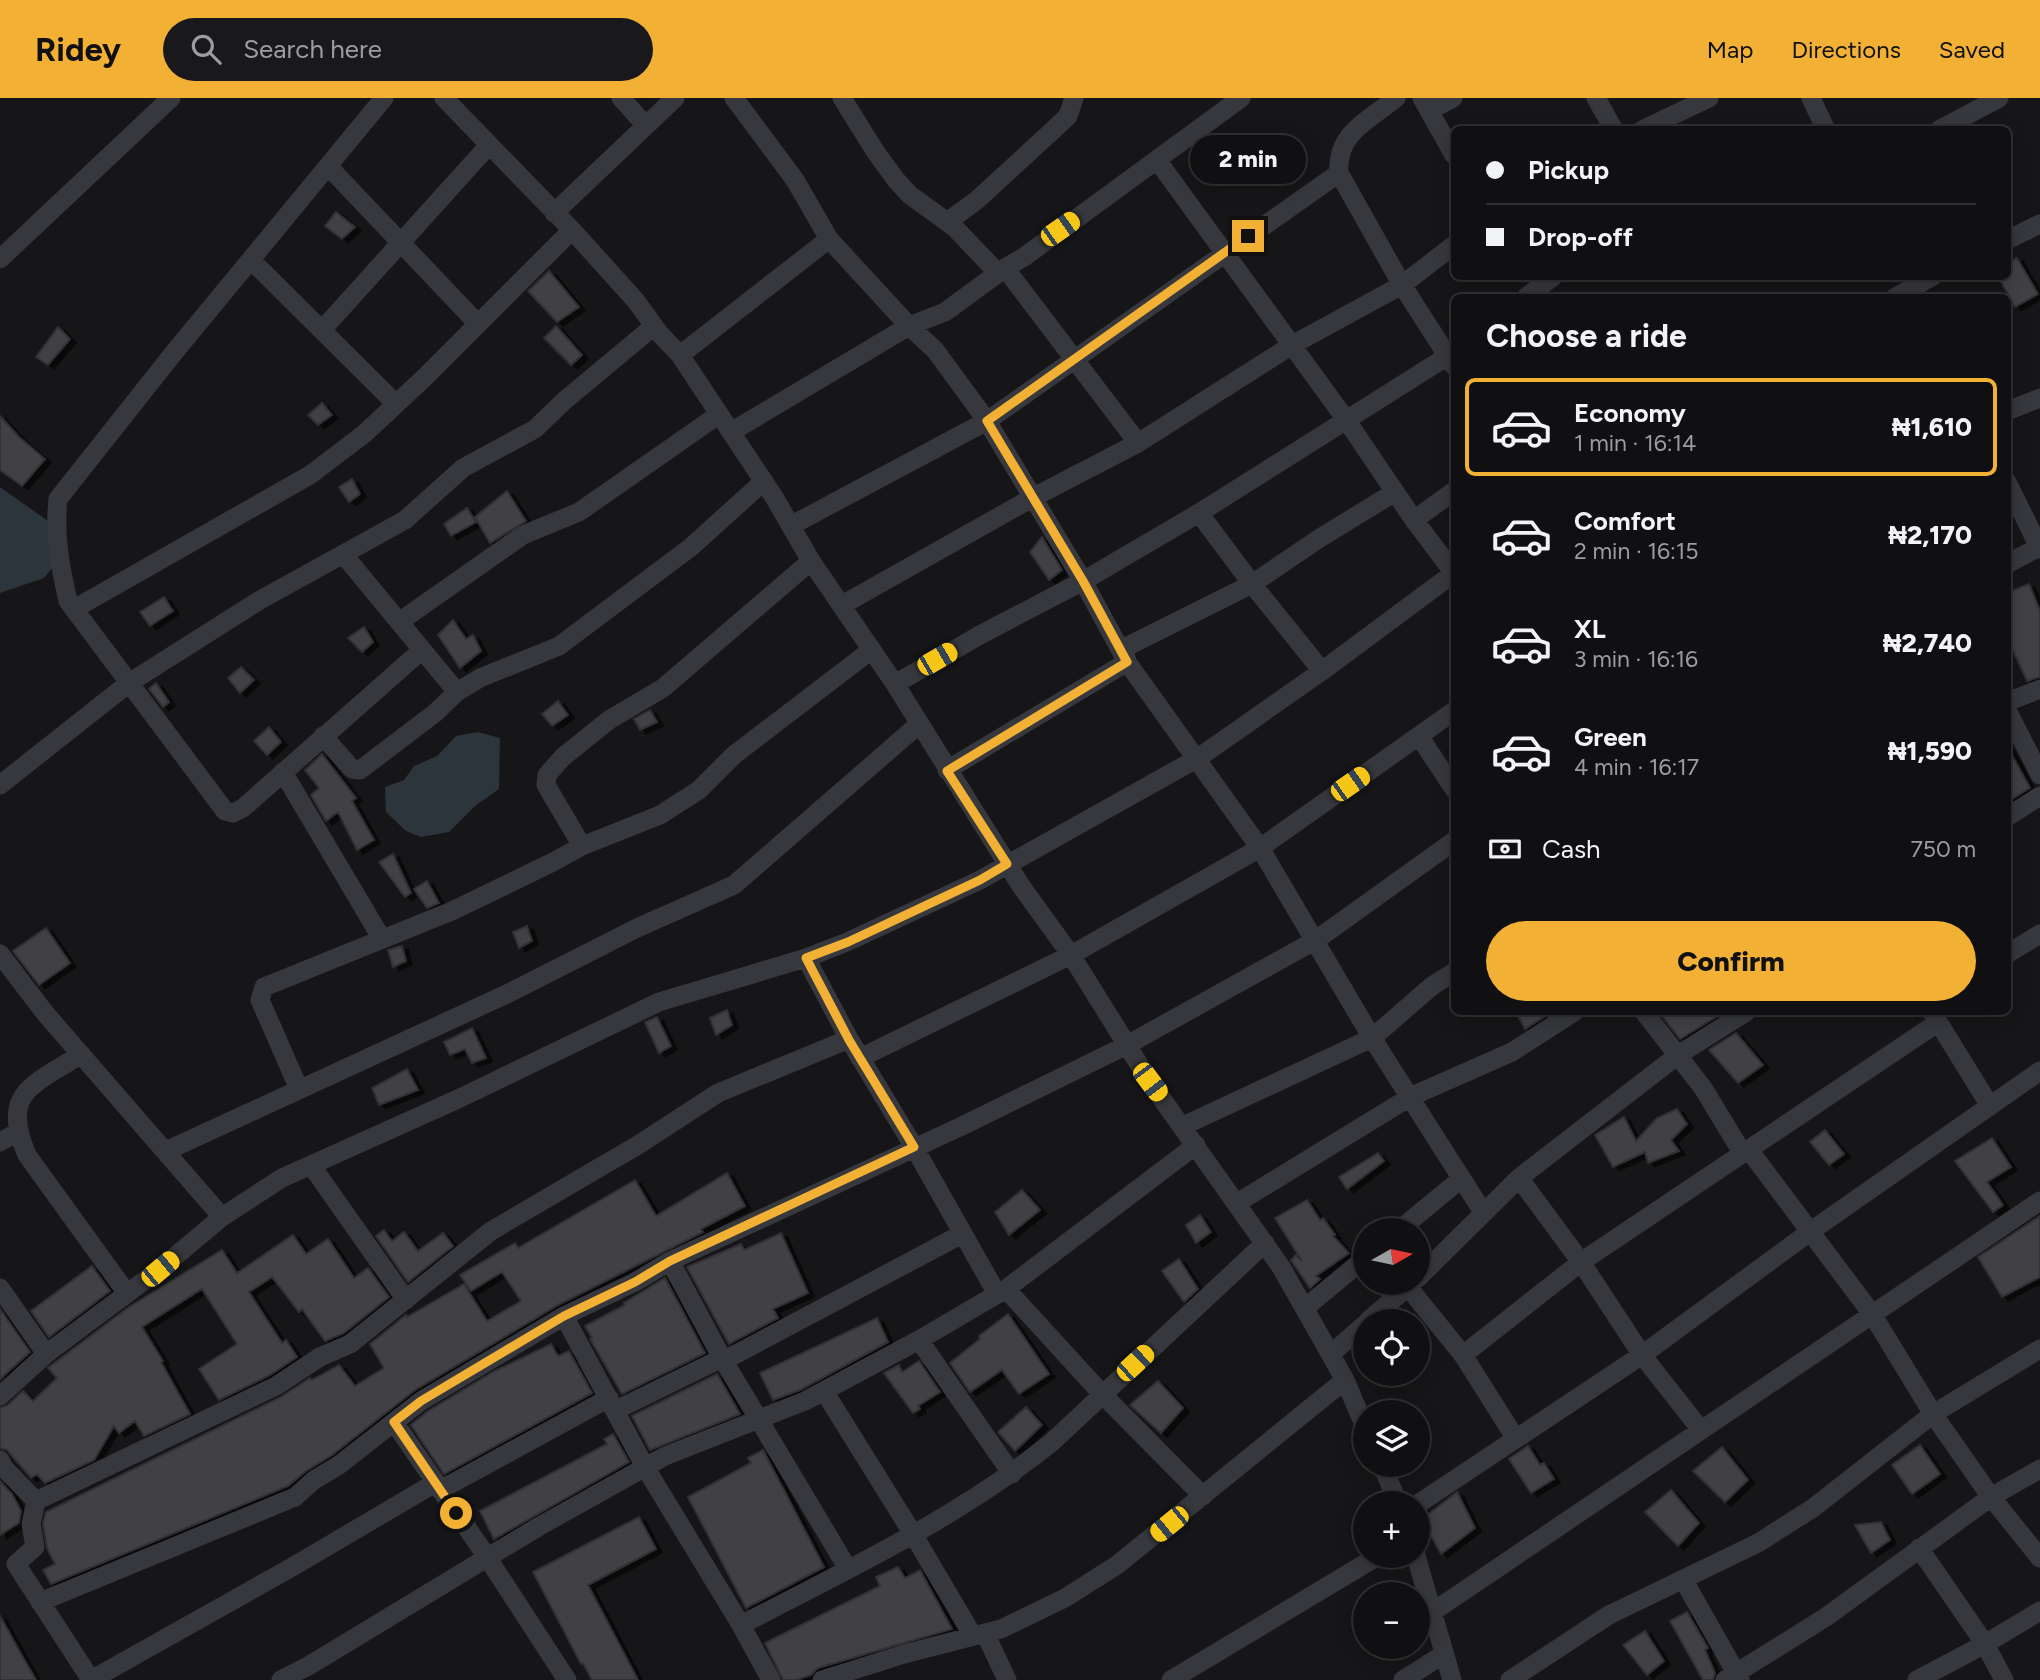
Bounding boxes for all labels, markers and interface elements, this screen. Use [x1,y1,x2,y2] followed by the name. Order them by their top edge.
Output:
[163,18,653,81] search box
[35,30,121,69] text: Ridey
[187,30,225,68] icon: search
[243,33,382,65] text: Search here
[1707,35,1753,64] text: Map
[1791,35,1901,64] text: Directions
[1939,35,2005,64] text: Saved
[1190,135,1306,184] callout: 2 min
[1219,145,1277,173] text: 2 min
[1528,154,1609,186] text: Pickup
[1037,208,1084,250] car
[1232,220,1264,252] route end
[1528,221,1633,253] text: Drop-off
[1486,317,1687,355] text: Choose a ride
[1490,396,1553,459] icon: car
[1574,397,1686,429] text: Economy
[1892,411,1972,443] text: ₦1,610
[1574,429,1696,457] text: 1 min · 16:14
[1490,504,1553,567] icon: car
[1574,505,1676,537] text: Comfort
[1888,519,1972,551] text: ₦2,170
[1574,537,1699,565] text: 2 min · 16:15
[1490,612,1553,675] icon: car
[1574,613,1606,645] text: XL
[1883,627,1972,659] text: ₦2,740
[914,639,961,679] car
[1574,645,1698,673] text: 3 min · 16:16
[1490,720,1553,783] icon: car
[1574,721,1647,753] text: Green
[1888,735,1972,767] text: ₦1,590
[1574,753,1699,781] text: 4 min · 16:17
[1327,763,1374,805] car
[1486,830,1524,868] icon: cash
[1542,833,1601,865] text: Cash
[1910,835,1976,863] text: 750 m
[1486,921,1976,1001] button: Confirm
[1129,1059,1172,1105] car
[1353,1218,1430,1295] north arrow
[1353,1218,1430,1659] map controls
[138,1247,183,1291] car
[1353,1309,1430,1386] button: locate
[1113,1341,1158,1385] car
[1353,1400,1430,1477] button: layers
[1353,1491,1430,1568] button: +
[440,1497,472,1529] route start
[1147,1503,1192,1545] car
[1353,1582,1430,1659] button: −

